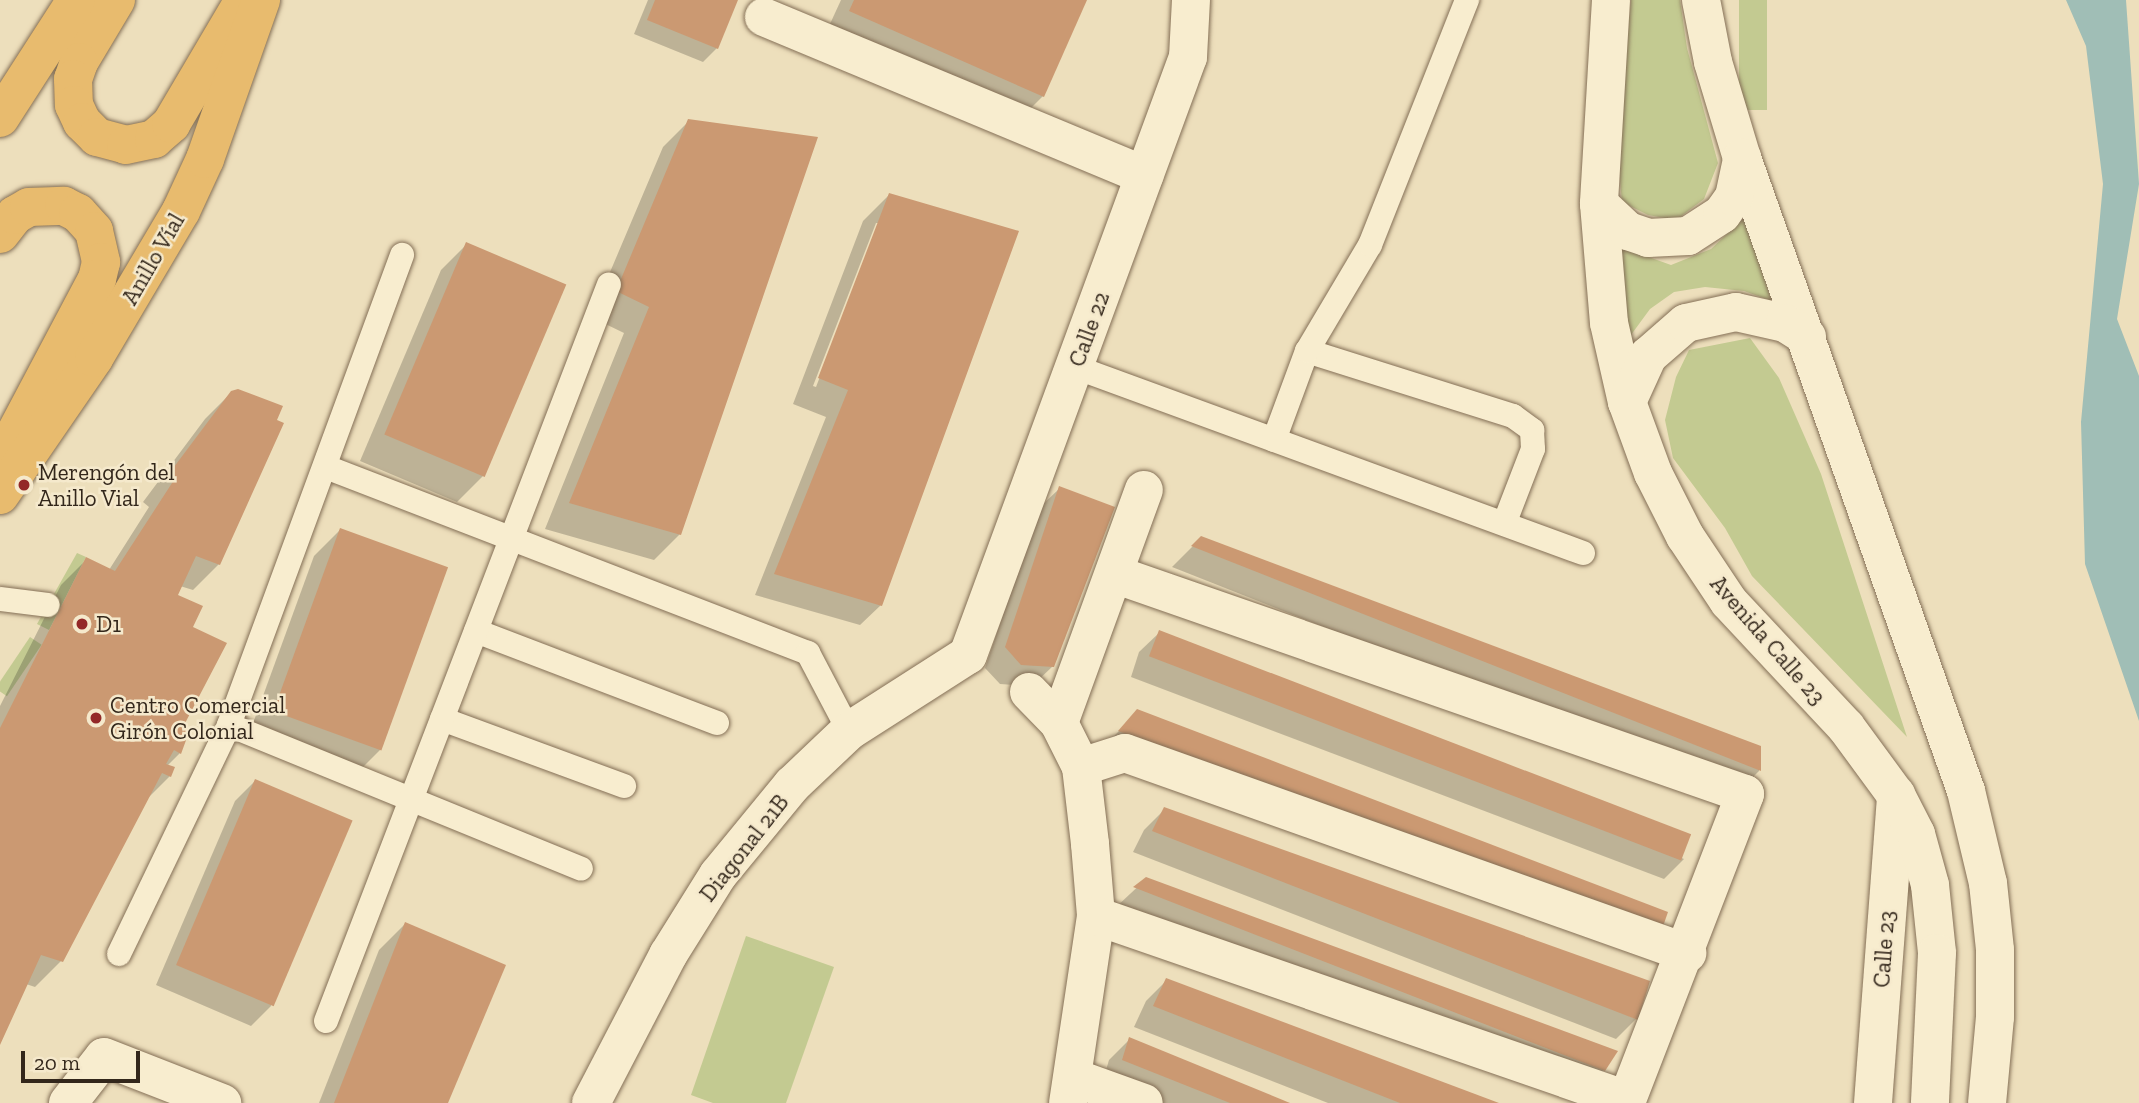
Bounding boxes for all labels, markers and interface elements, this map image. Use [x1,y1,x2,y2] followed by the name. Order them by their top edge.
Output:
[116,208,190,310] street label: Anillo Víal
[1063,288,1115,370] street label: Calle 22
[38,458,175,512] place label: Merengón del Anillo Vial
[16,477,32,493] marker: Merengón del Anillo Vial
[1704,570,1832,710] street label: Avenida Calle 23
[96,610,121,638] place label: D1
[74,616,90,632] marker: D1
[110,691,285,745] place label: Centro Comercial Girón Colonial
[88,710,104,726] marker: Centro Comercial Girón Colonial
[694,789,794,907] street label: Diagonal 21B
[1868,909,1900,989] street label: Calle 23
[24,1036,144,1080] scale bar
[34,1050,80,1075] text: 20 m

